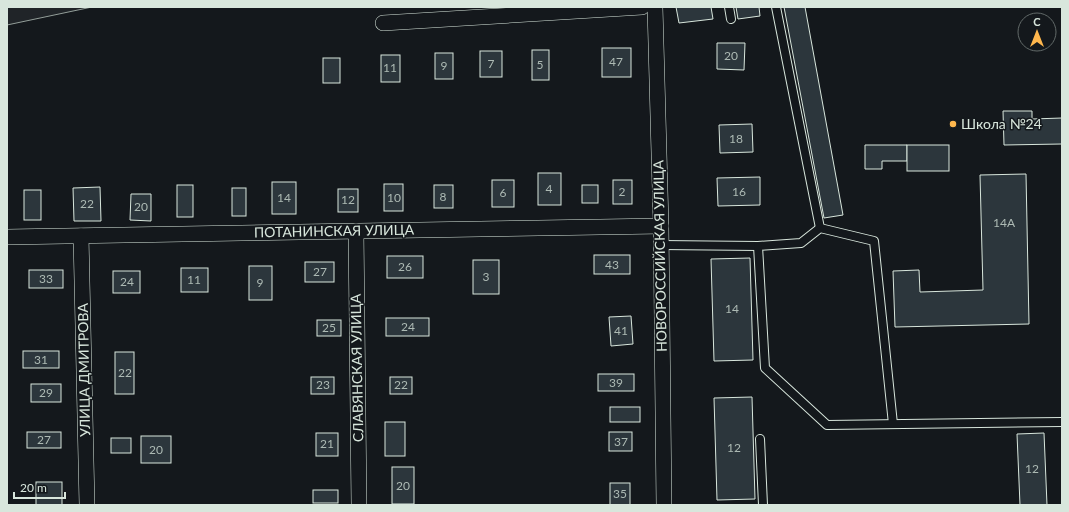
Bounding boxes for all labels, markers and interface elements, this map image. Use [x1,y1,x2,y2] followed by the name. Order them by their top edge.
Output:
[1017,12,1057,52] north arrow
[1033,15,1041,28] text: С
[724,48,738,63] house number: 20
[609,54,623,69] house number: 47
[488,56,495,71] house number: 7
[537,57,544,72] house number: 5
[441,58,448,73] house number: 9
[383,60,397,75] house number: 11
[961,115,1042,132] place label: Школа №24
[948,119,958,129] marker: Школа №24
[729,131,743,146] house number: 18
[649,159,670,352] street label: НОВОРОССИЙСКАЯ УЛИЦА
[546,181,553,196] house number: 4
[619,184,626,199] house number: 2
[732,184,746,199] house number: 16
[500,185,507,200] house number: 6
[440,189,447,204] house number: 8
[277,190,291,205] house number: 14
[387,190,401,205] house number: 10
[341,192,355,207] house number: 12
[80,196,94,211] house number: 22
[134,199,148,214] house number: 20
[993,215,1016,230] house number: 14А
[254,221,415,240] street label: ПОТАНИНСКАЯ УЛИЦА
[605,257,619,272] house number: 43
[398,259,412,274] house number: 26
[313,264,327,279] house number: 27
[483,269,490,284] house number: 3
[39,271,53,286] house number: 33
[187,272,201,287] house number: 11
[120,274,134,289] house number: 24
[257,275,264,290] house number: 9
[347,293,366,442] street label: СЛАВЯНСКАЯ УЛИЦА
[725,301,739,316] house number: 14
[74,302,93,437] street label: УЛИЦА ДМИТРОВА
[401,319,415,334] house number: 24
[322,320,336,335] house number: 25
[614,323,628,338] house number: 41
[34,352,48,367] house number: 31
[118,365,132,380] house number: 22
[609,375,623,390] house number: 39
[316,377,330,392] house number: 23
[394,377,408,392] house number: 22
[39,385,53,400] house number: 29
[37,432,51,447] house number: 27
[614,434,628,449] house number: 37
[320,436,334,451] house number: 21
[727,440,741,455] house number: 12
[149,442,163,457] house number: 20
[1025,461,1039,476] house number: 12
[14,474,65,500] scale bar
[396,478,410,493] house number: 20
[20,480,47,495] text: 20 m
[613,486,627,501] house number: 35

